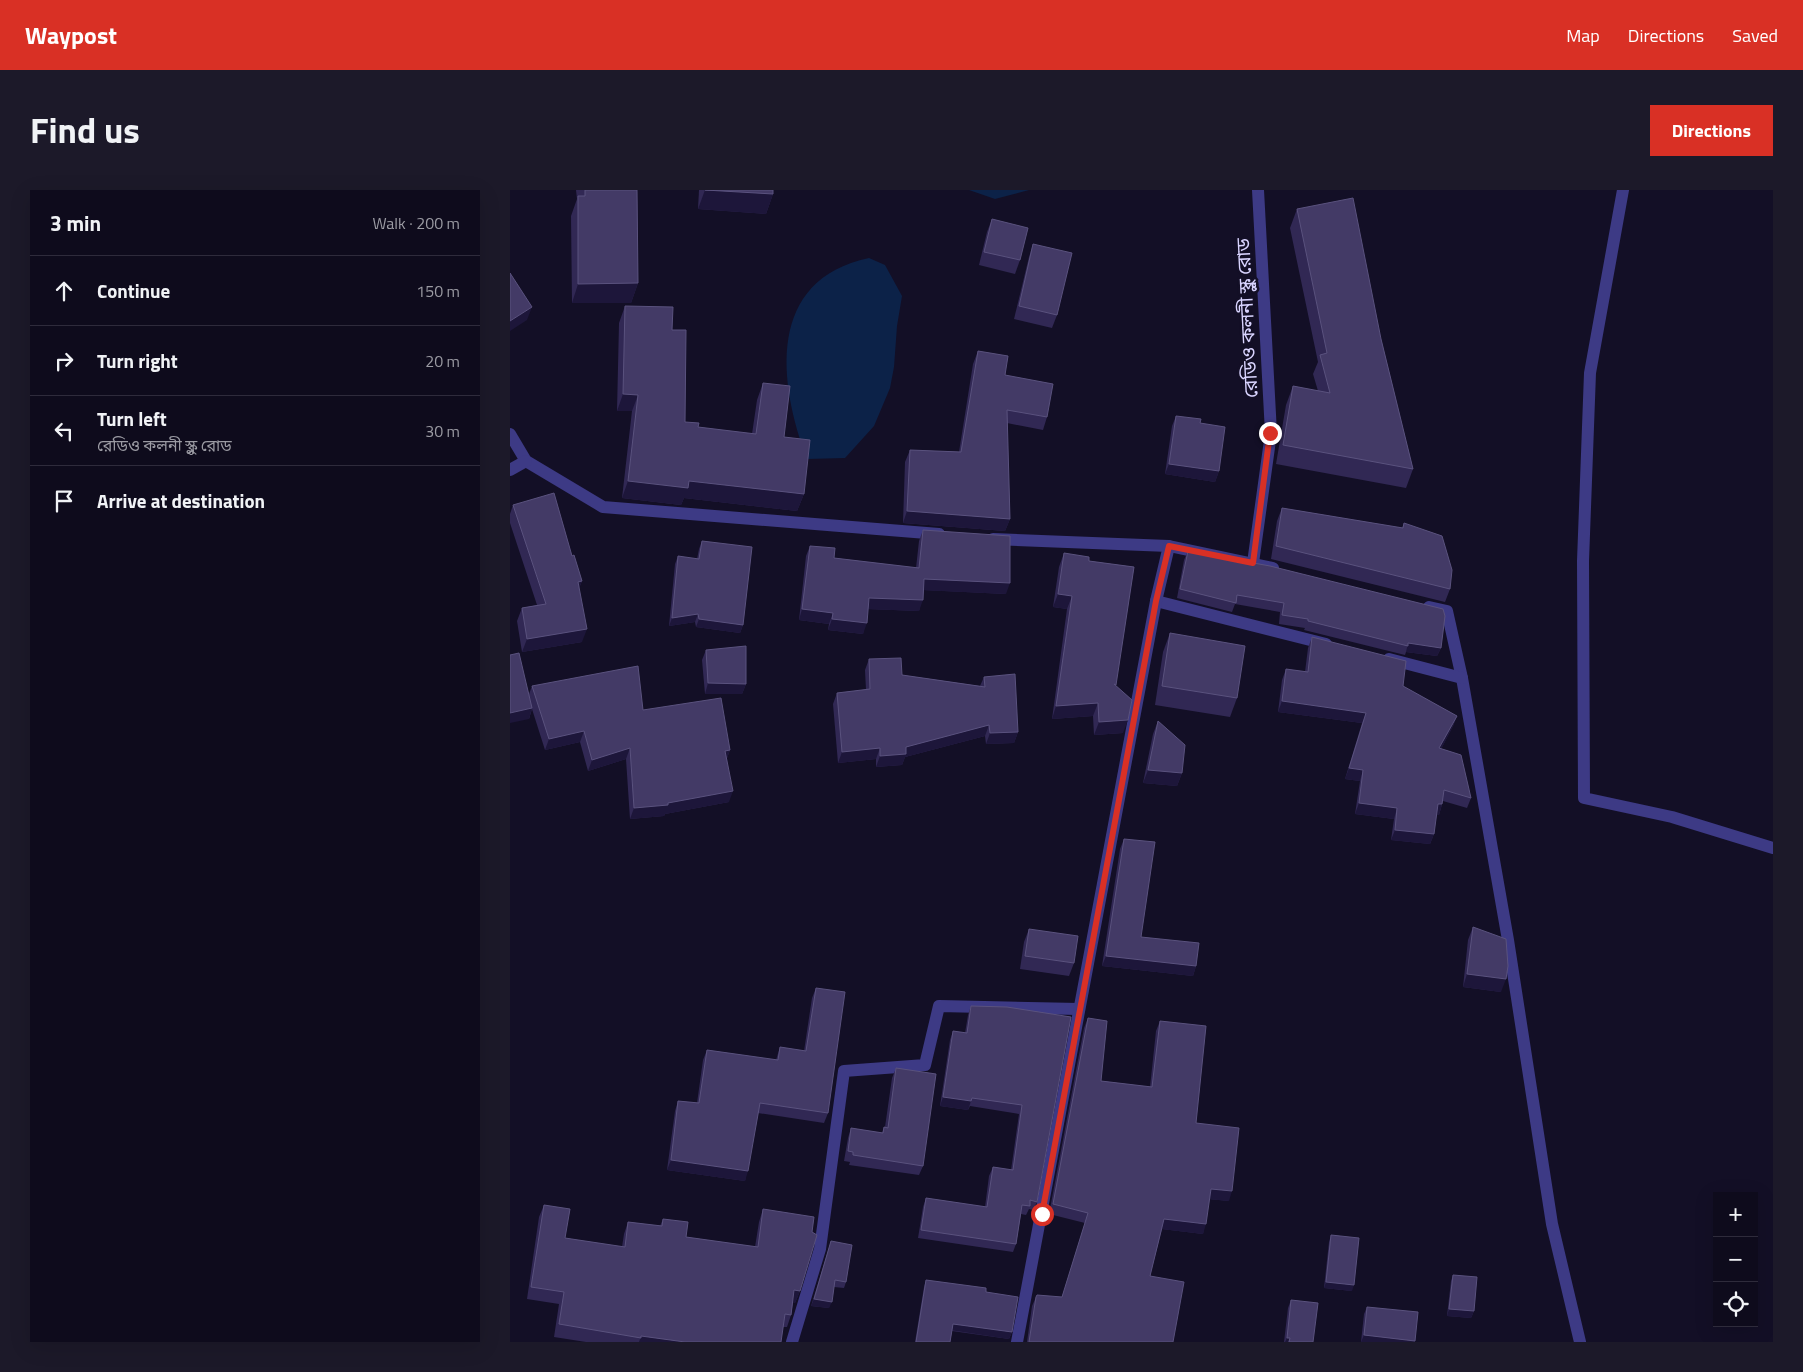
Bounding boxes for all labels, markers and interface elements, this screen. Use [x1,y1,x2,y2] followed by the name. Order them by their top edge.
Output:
[25,17,117,53] text: Waypost
[1566,22,1600,49] text: Map
[1628,22,1704,49] text: Directions
[1732,22,1778,49] text: Saved
[30,103,140,157] text: Find us
[1650,105,1773,156] button: Directions
[50,207,101,239] text: 3 min
[372,211,460,235] text: Walk · 200 m
[1227,237,1265,399] street label: রেডিও কলনী স্কুল রোড
[97,276,170,305] text: Continue
[50,277,78,305] icon: ahead
[416,279,460,303] text: 150 m
[97,346,178,375] text: Turn right
[50,347,78,375] icon: right
[425,349,460,373] text: 20 m
[97,404,167,433] text: Turn left
[50,417,78,445] icon: left
[425,419,460,443] text: 30 m
[1259,422,1282,445] route end
[97,433,232,457] text: রেডিও কলনী স্কুল রোড
[97,486,265,515] text: Arrive at destination
[50,487,78,515] icon: arrive
[1713,1192,1758,1327] map controls
[1713,1192,1758,1237] button: +
[1031,1203,1054,1226] route start
[1713,1237,1758,1282] button: −
[1713,1282,1758,1327] button: locate

